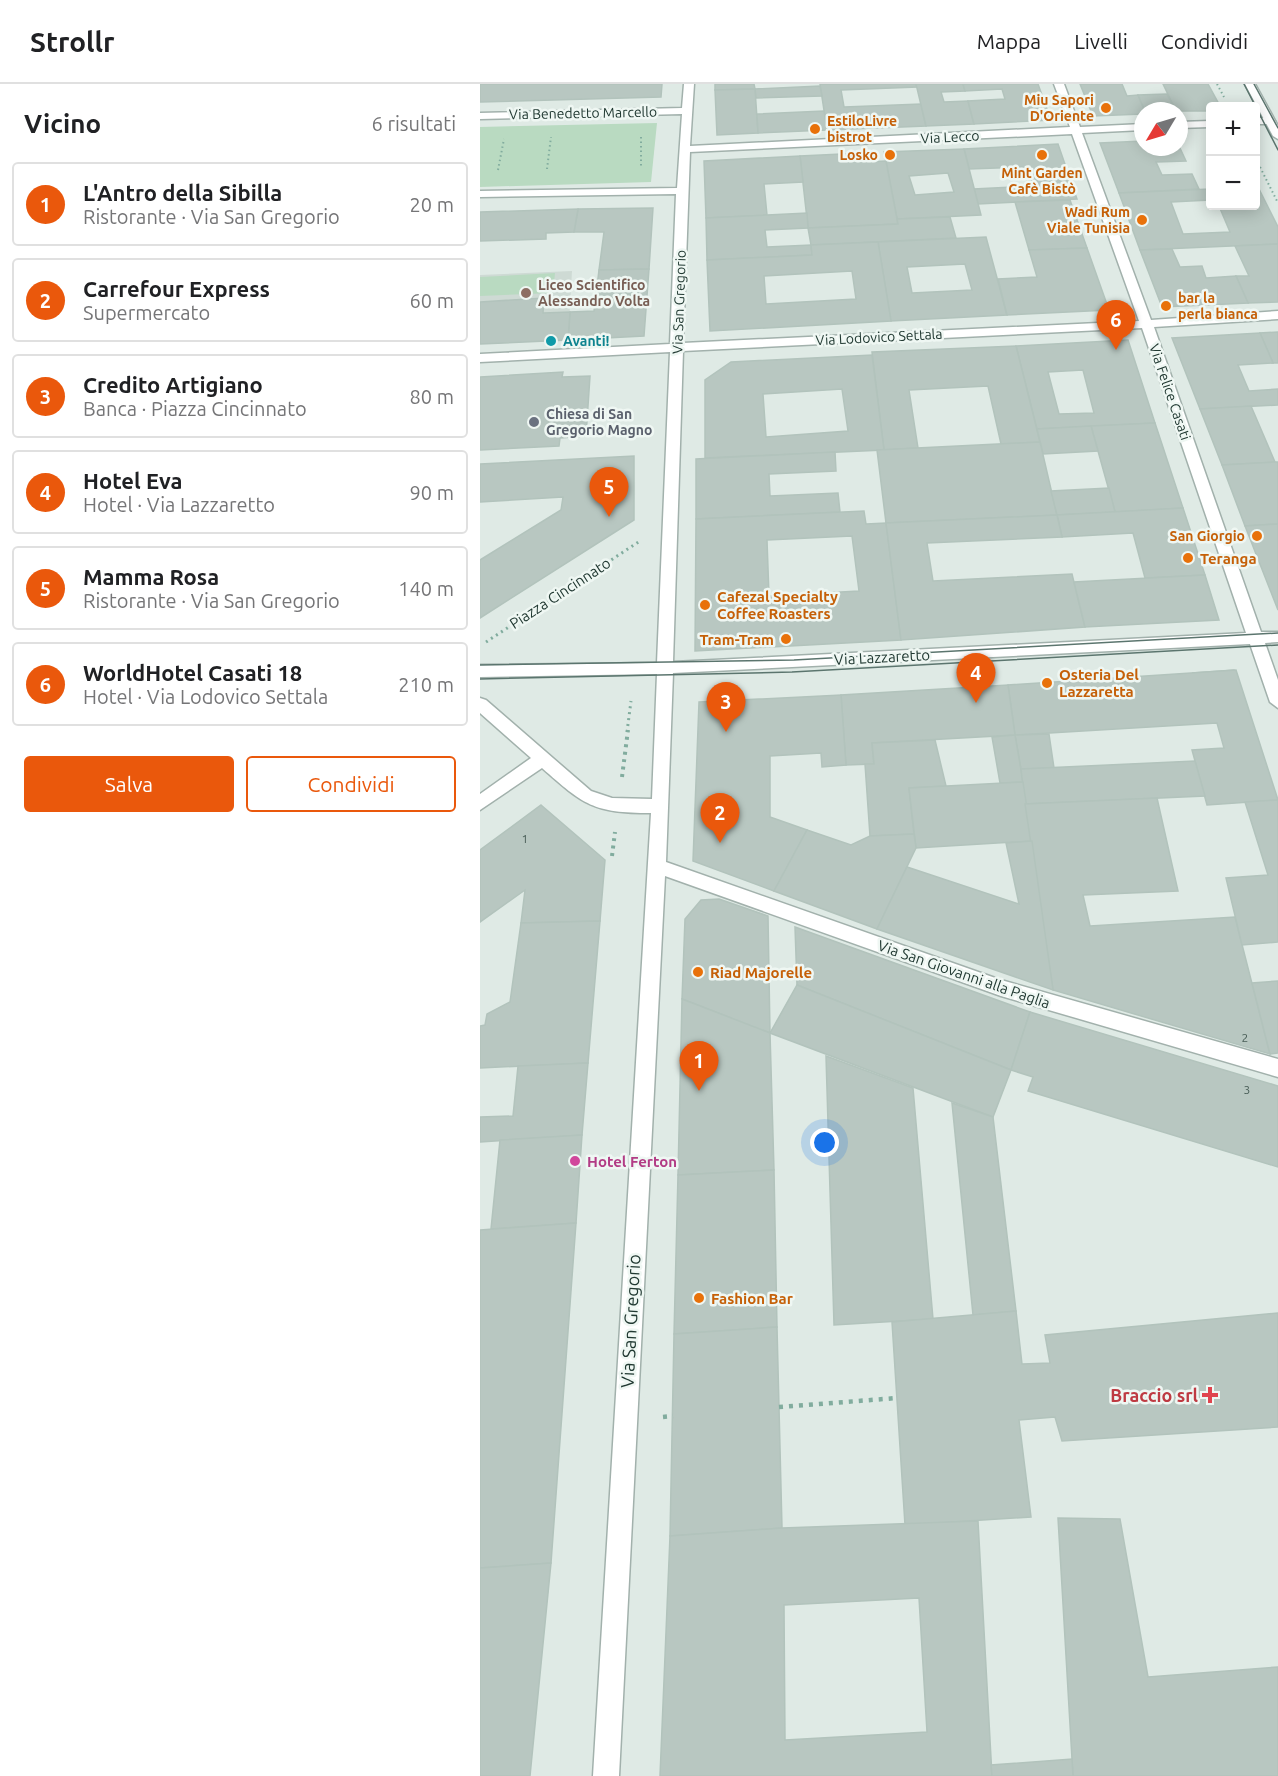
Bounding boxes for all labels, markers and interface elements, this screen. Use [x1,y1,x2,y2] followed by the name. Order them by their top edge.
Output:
[30,26,115,57] text: Strollr
[977,29,1041,53] text: Mappa
[1074,29,1128,53] text: Livelli
[1161,29,1248,53] text: Condividi
[1024,92,1094,124] place label: Miu Sapori D'Oriente
[1099,101,1113,115] marker: Miu Sapori D'Oriente
[1134,102,1188,156] north arrow
[1206,102,1260,210] map controls
[1206,102,1260,156] button: +
[509,104,657,122] street label: Via Benedetto Marcello
[24,109,101,138] text: Vicino
[372,112,456,135] text: 6 risultati
[827,113,897,145] place label: EstiloLivre bistrot
[808,122,822,136] marker: EstiloLivre bistrot
[920,127,980,147] street label: Via Lecco
[839,147,878,163] place label: Losko
[883,148,897,162] marker: Losko
[1035,148,1049,162] marker: Mint Garden Cafè Bistò
[1206,156,1260,210] button: −
[1001,165,1083,197] place label: Mint Garden Cafè Bistò
[83,180,282,205] text: L'Antro della Sibilla
[40,193,51,216] text: 1
[410,193,454,216] text: 20 m
[1047,204,1130,236] place label: Wadi Rum Viale Tunisia
[83,205,340,228] text: Ristorante · Via San Gregorio
[1135,213,1149,227] marker: Wadi Rum Viale Tunisia
[669,250,689,354] street label: Via San Gregorio
[83,276,270,301] text: Carrefour Express
[538,277,650,309] place label: Liceo Scientifico Alessandro Volta
[519,286,533,300] marker: Liceo Scientifico Alessandro Volta
[40,289,51,312] text: 2
[410,289,454,312] text: 60 m
[1178,290,1258,322] place label: bar la perla bianca
[1159,299,1173,313] marker: bar la perla bianca
[1096,300,1136,350] pin: 6
[83,301,210,324] text: Supermercato
[815,326,943,348] street label: Via Lodovico Settala
[563,333,610,349] place label: Avanti!
[544,334,558,348] marker: Avanti!
[1146,342,1194,442] street label: Via Felice Casati
[83,372,263,397] text: Credito Artigiano
[40,385,51,408] text: 3
[410,385,454,408] text: 80 m
[83,397,307,420] text: Banca · Piazza Cincinnato
[546,406,652,438] place label: Chiesa di San Gregorio Magno
[527,415,541,429] marker: Chiesa di San Gregorio Magno
[83,468,182,493] text: Hotel Eva
[590,468,628,517] pin: 5
[40,481,51,504] text: 4
[410,481,454,504] text: 90 m
[83,493,275,516] text: Hotel · Via Lazzaretto
[1170,528,1245,544] place label: San Giorgio
[1250,529,1264,543] marker: San Giorgio
[1200,550,1257,567] place label: Teranga
[1181,551,1195,565] marker: Teranga
[506,554,614,632] street label: Piazza Cincinnato
[83,564,219,589] text: Mamma Rosa
[40,577,51,600] text: 5
[398,577,454,600] text: 140 m
[717,588,838,622] place label: Cafezal Specialty Coffee Roasters
[83,589,340,612] text: Ristorante · Via San Gregorio
[698,598,712,612] marker: Cafezal Specialty Coffee Roasters
[699,631,774,648] place label: Tram-Tram
[779,632,793,646] marker: Tram-Tram
[834,646,930,668] street label: Via Lazzaretto
[956,654,996,703] pin: 4
[83,660,302,685] text: WorldHotel Casati 18
[1059,666,1139,700] place label: Osteria Del Lazzaretta
[40,673,51,696] text: 6
[398,673,454,696] text: 210 m
[1040,676,1054,690] marker: Osteria Del Lazzaretta
[706,682,746,732] pin: 3
[83,685,328,708] text: Hotel · Via Lodovico Settala
[24,756,234,812] button: Salva
[246,756,456,812] button: Condividi
[700,794,740,843] pin: 2
[522,832,528,845] house number: 1
[876,936,1052,1012] street label: Via San Giovanni alla Paglia
[710,964,812,981] place label: Riad Majorelle
[691,965,705,979] marker: Riad Majorelle
[1242,1031,1248,1044] house number: 2
[680,1042,718,1091] pin: 1
[1244,1083,1250,1096] house number: 3
[810,1128,839,1157] your location
[587,1153,677,1170] place label: Hotel Ferton
[568,1154,582,1168] marker: Hotel Ferton
[617,1253,643,1389] street label: Via San Gregorio
[711,1290,794,1307] place label: Fashion Bar
[692,1291,706,1305] marker: Fashion Bar
[1110,1385,1199,1405] place label: Braccio srl
[1203,1388,1217,1402] marker: Braccio srl

